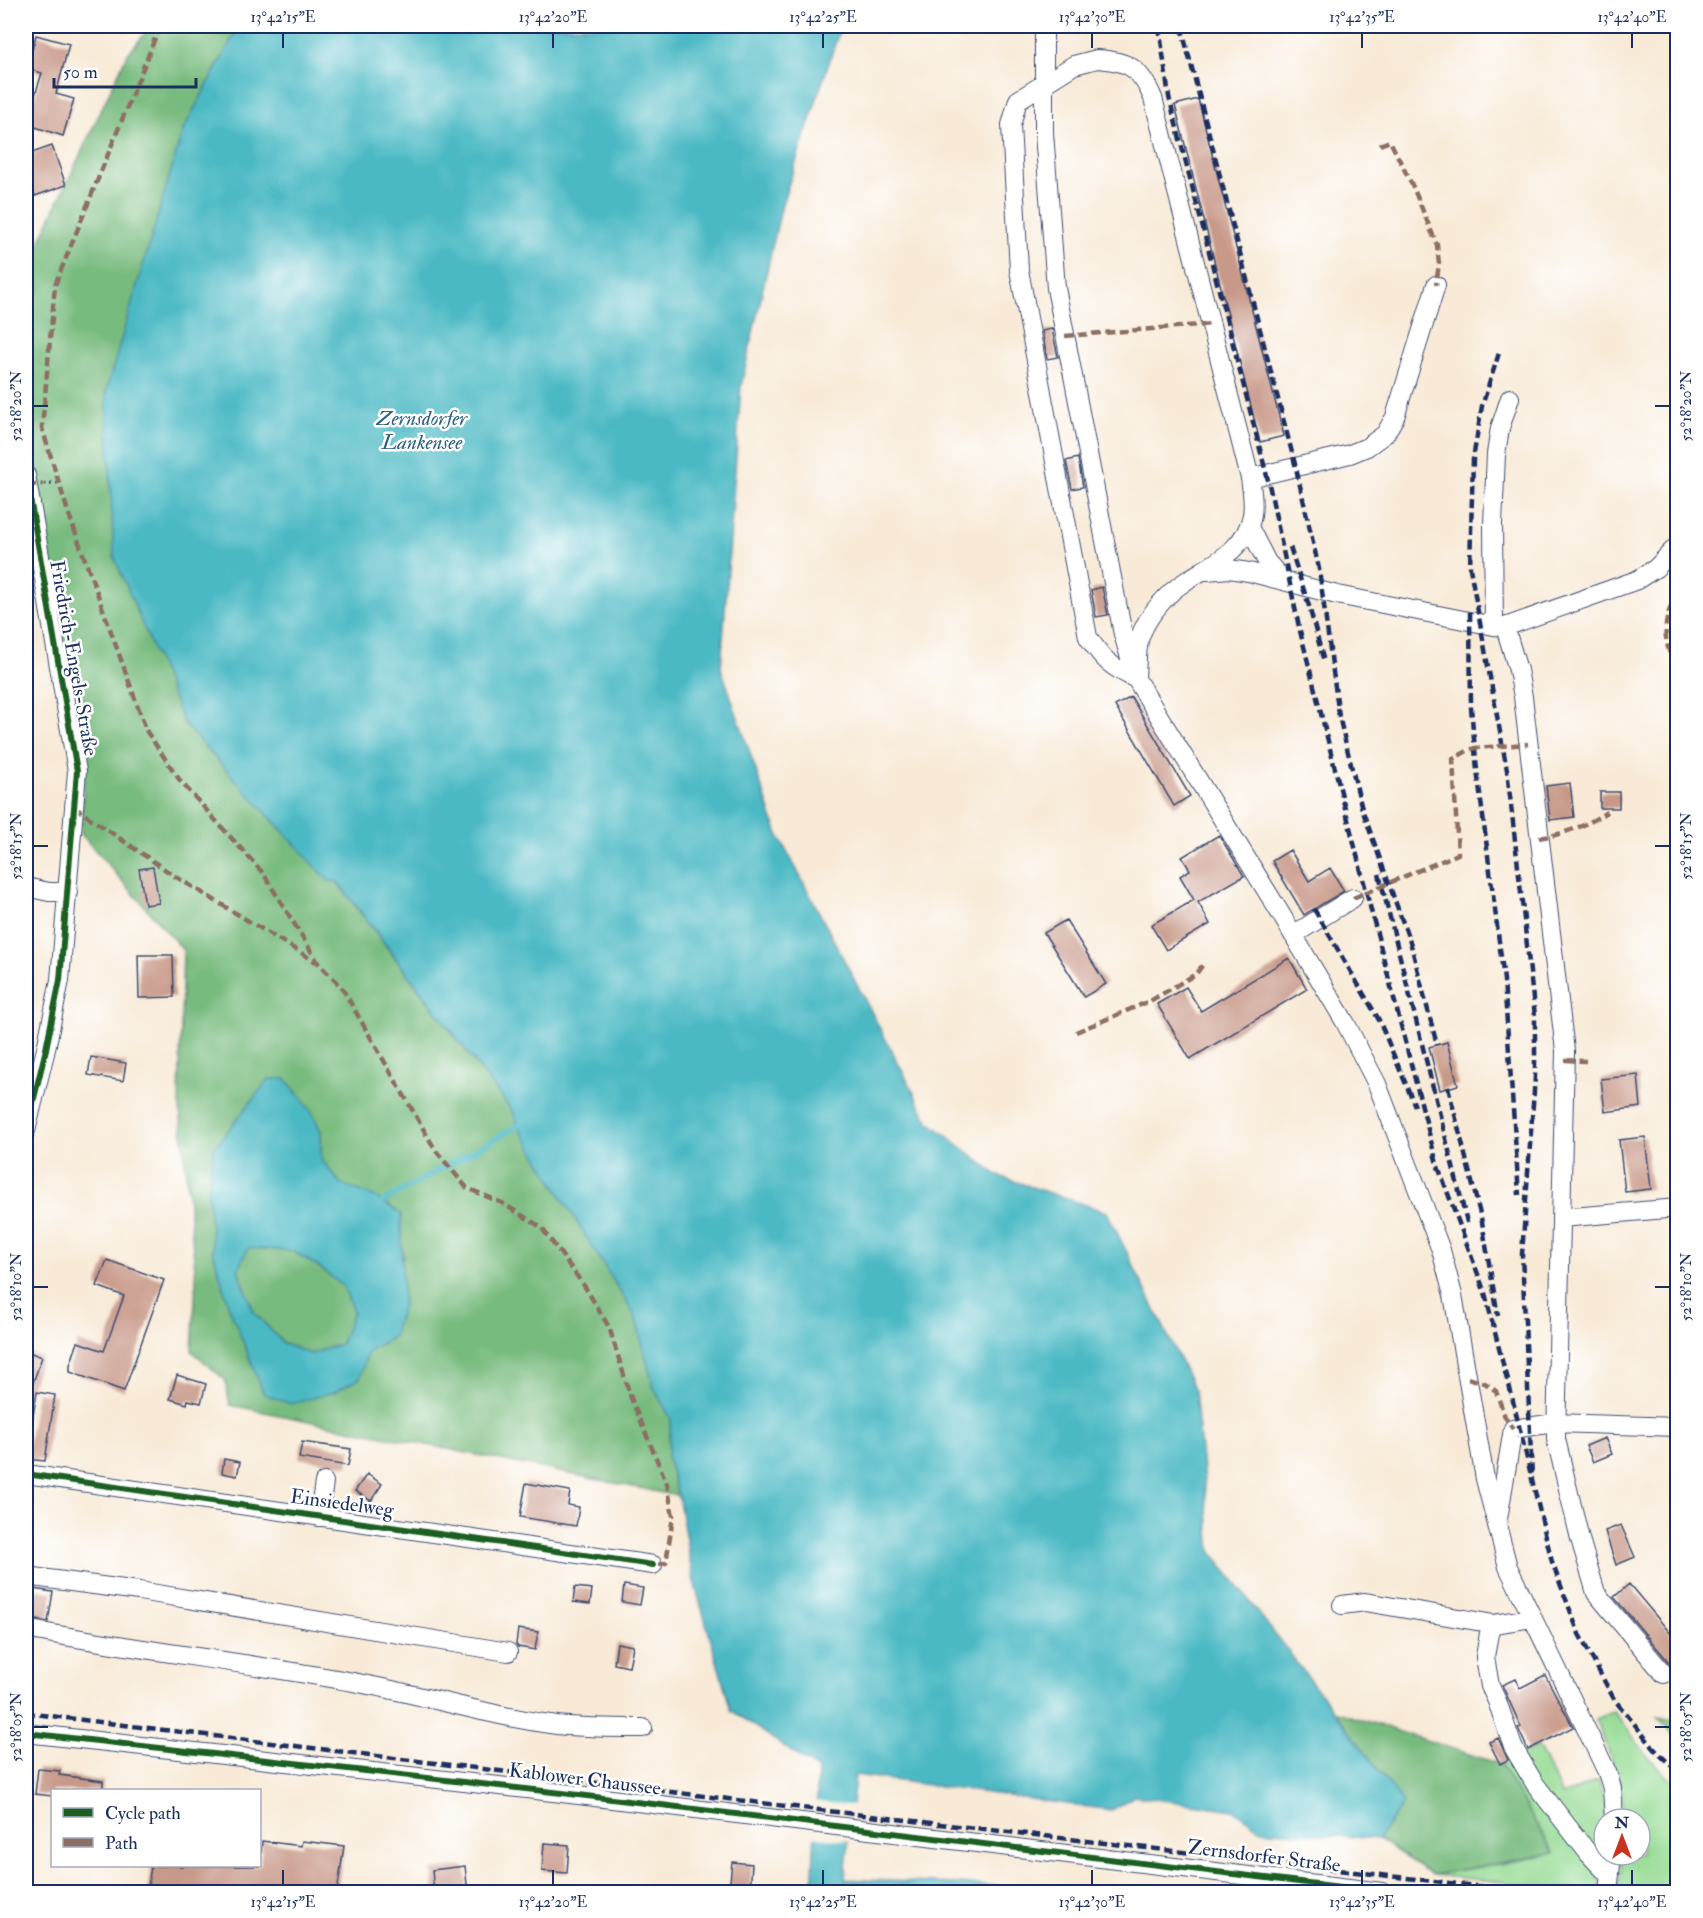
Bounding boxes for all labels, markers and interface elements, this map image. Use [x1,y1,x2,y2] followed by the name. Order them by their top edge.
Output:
[250,8,316,27] text: 13°42'15"E
[519,8,587,27] text: 13°42'20"E
[789,8,857,27] text: 13°42'25"E
[1059,8,1126,27] text: 13°42'30"E
[1329,8,1395,27] text: 13°42'35"E
[1597,8,1667,27] text: 13°42'40"E
[54,51,196,89] scale bar
[63,61,98,84] text: 50 m
[7,370,26,441] text: 52°18'20"N
[1677,370,1696,441] text: 52°18'20"N
[376,405,468,456] water label: Zernsdorfer Lankensee
[44,558,104,758] street label: Friedrich-Engels-Straße
[7,812,26,880] text: 52°18'15"N
[1677,812,1696,880] text: 52°18'15"N
[7,1252,26,1321] text: 52°18'10"N
[1677,1252,1696,1321] text: 52°18'10"N
[289,1483,396,1523] street label: Einsiedelweg
[7,1691,26,1762] text: 52°18'05"N
[1677,1691,1696,1762] text: 52°18'05"N
[508,1757,662,1801] street label: Kablower Chaussee
[51,1789,261,1867] legend
[105,1802,181,1825] text: Cycle path
[1592,1807,1652,1867] north arrow
[1614,1813,1630,1833] text: N
[105,1832,138,1855] text: Path
[1186,1834,1342,1878] street label: Zernsdorfer Straße
[250,1893,316,1912] text: 13°42'15"E
[519,1893,587,1912] text: 13°42'20"E
[789,1893,857,1912] text: 13°42'25"E
[1059,1893,1126,1912] text: 13°42'30"E
[1329,1893,1395,1912] text: 13°42'35"E
[1597,1893,1667,1912] text: 13°42'40"E

